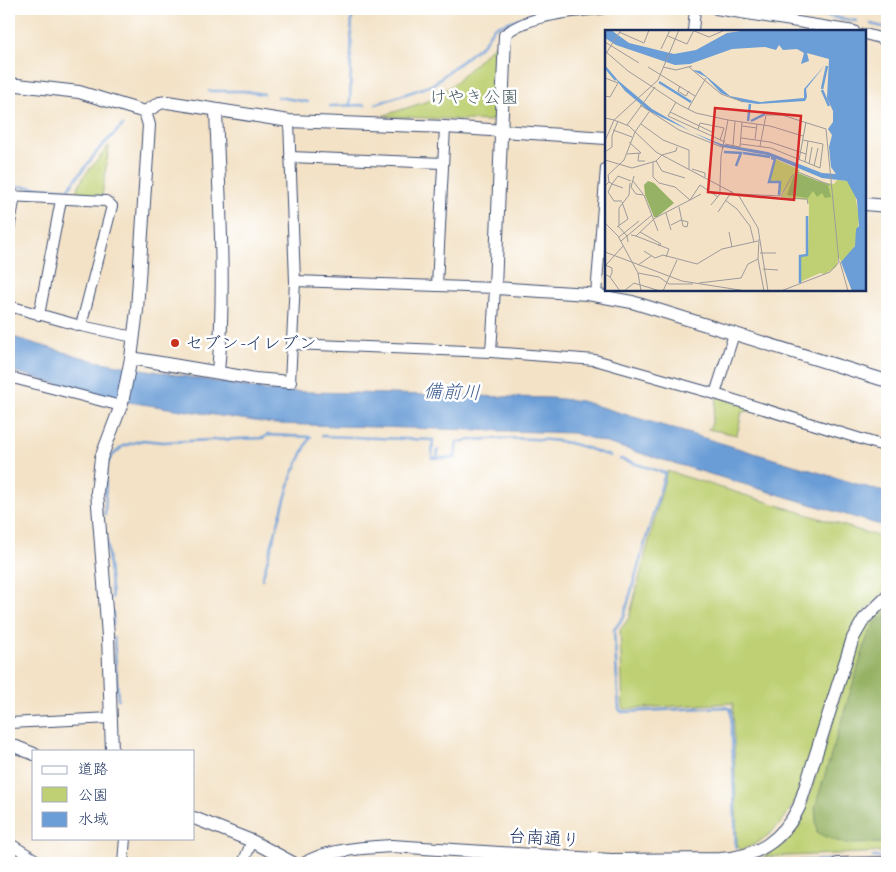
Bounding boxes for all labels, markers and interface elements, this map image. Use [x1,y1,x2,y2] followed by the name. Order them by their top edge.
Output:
[605,30,866,291] inset map
[429,86,519,108] park label: けやき公園
[185,332,317,354] place label: セブン-イレブン
[169,337,181,349] marker: セブン-イレブン
[423,379,481,405] water label: 備前川
[32,750,195,840] legend
[78,760,108,779] text: 道路
[78,786,108,805] text: 公園
[78,810,108,829] text: 水域
[507,825,581,851] street label: 台南通り

